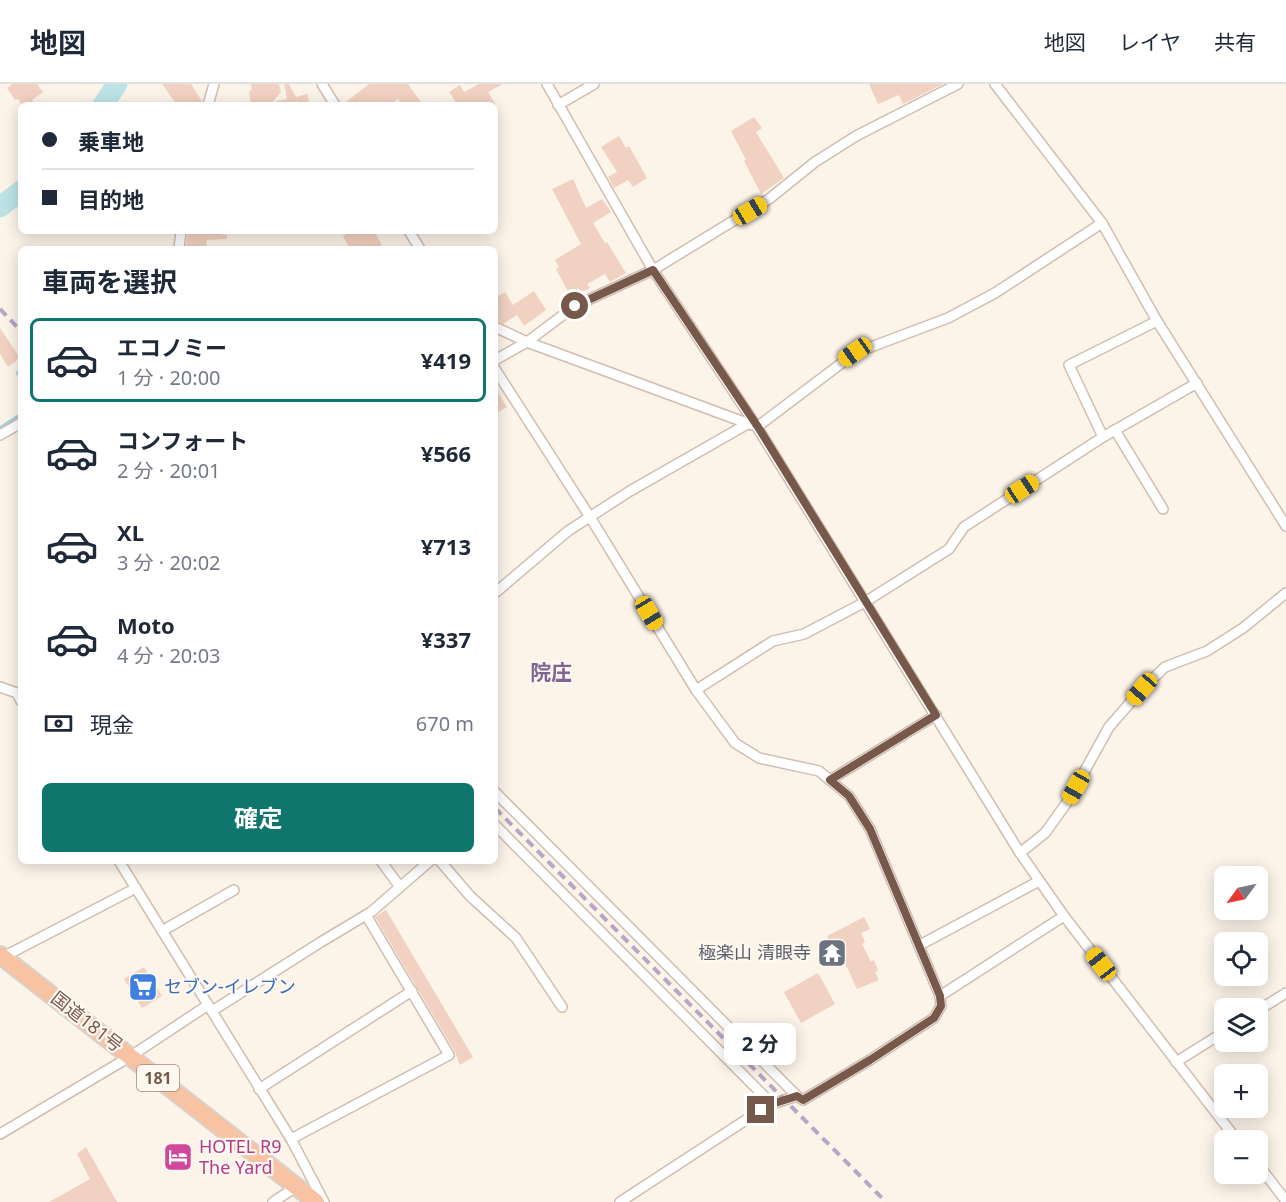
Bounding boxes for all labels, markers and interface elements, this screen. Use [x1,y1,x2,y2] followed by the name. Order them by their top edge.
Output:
[30,23,86,61] text: 地図
[1044,28,1086,56] text: 地図
[1119,28,1181,56] text: レイヤ
[1214,28,1256,56] text: 共有
[78,126,144,156] text: 乗車地
[78,184,144,214] text: 目的地
[730,194,770,228] car
[42,263,177,300] text: 車両を選択
[561,292,588,319] route start
[117,332,227,362] text: エコノミー
[45,333,99,387] icon: car
[835,334,875,370] car
[421,345,471,375] text: ¥419
[117,364,221,391] text: 1 分 · 20:00
[117,425,248,455] text: コンフォート
[45,426,99,480] icon: car
[421,438,471,468] text: ¥566
[117,457,221,484] text: 2 分 · 20:01
[1002,472,1042,506] car
[117,517,144,547] text: XL
[45,519,99,573] icon: car
[421,531,471,561] text: ¥713
[117,549,221,576] text: 3 分 · 20:02
[632,593,666,633] car
[117,610,175,640] text: Moto
[45,612,99,666] icon: car
[421,624,471,654] text: ¥337
[117,642,221,669] text: 4 分 · 20:03
[530,658,572,686] district label: 院庄
[1123,670,1161,708] car
[42,707,75,740] icon: cash
[90,709,134,739] text: 現金
[416,710,474,737] text: 670 m
[1059,767,1093,807] car
[42,783,474,852] button: 確定
[1214,866,1268,920] north arrow
[1214,866,1268,1184] map controls
[1214,932,1268,986] button: locate
[816,937,848,969] temple icon: 極楽山 清眼寺
[698,940,811,964] place label: 極楽山 清眼寺
[1083,944,1119,984] car
[127,971,159,1003] supermarket icon: セブン-イレブン
[164,974,296,998] place label: セブン-イレブン
[47,986,128,1057] street label: 国道181号
[1214,998,1268,1052] button: layers
[725,1023,797,1065] callout: 2 分
[742,1030,778,1057] text: 2 分
[1214,1064,1268,1118] button: +
[137,1065,179,1091] road number: 181
[747,1096,774,1123] route end
[1214,1130,1268,1184] button: −
[199,1134,281,1179] place label: HOTEL R9 The Yard
[162,1141,194,1173] hotel icon: HOTEL R9 The Yard

